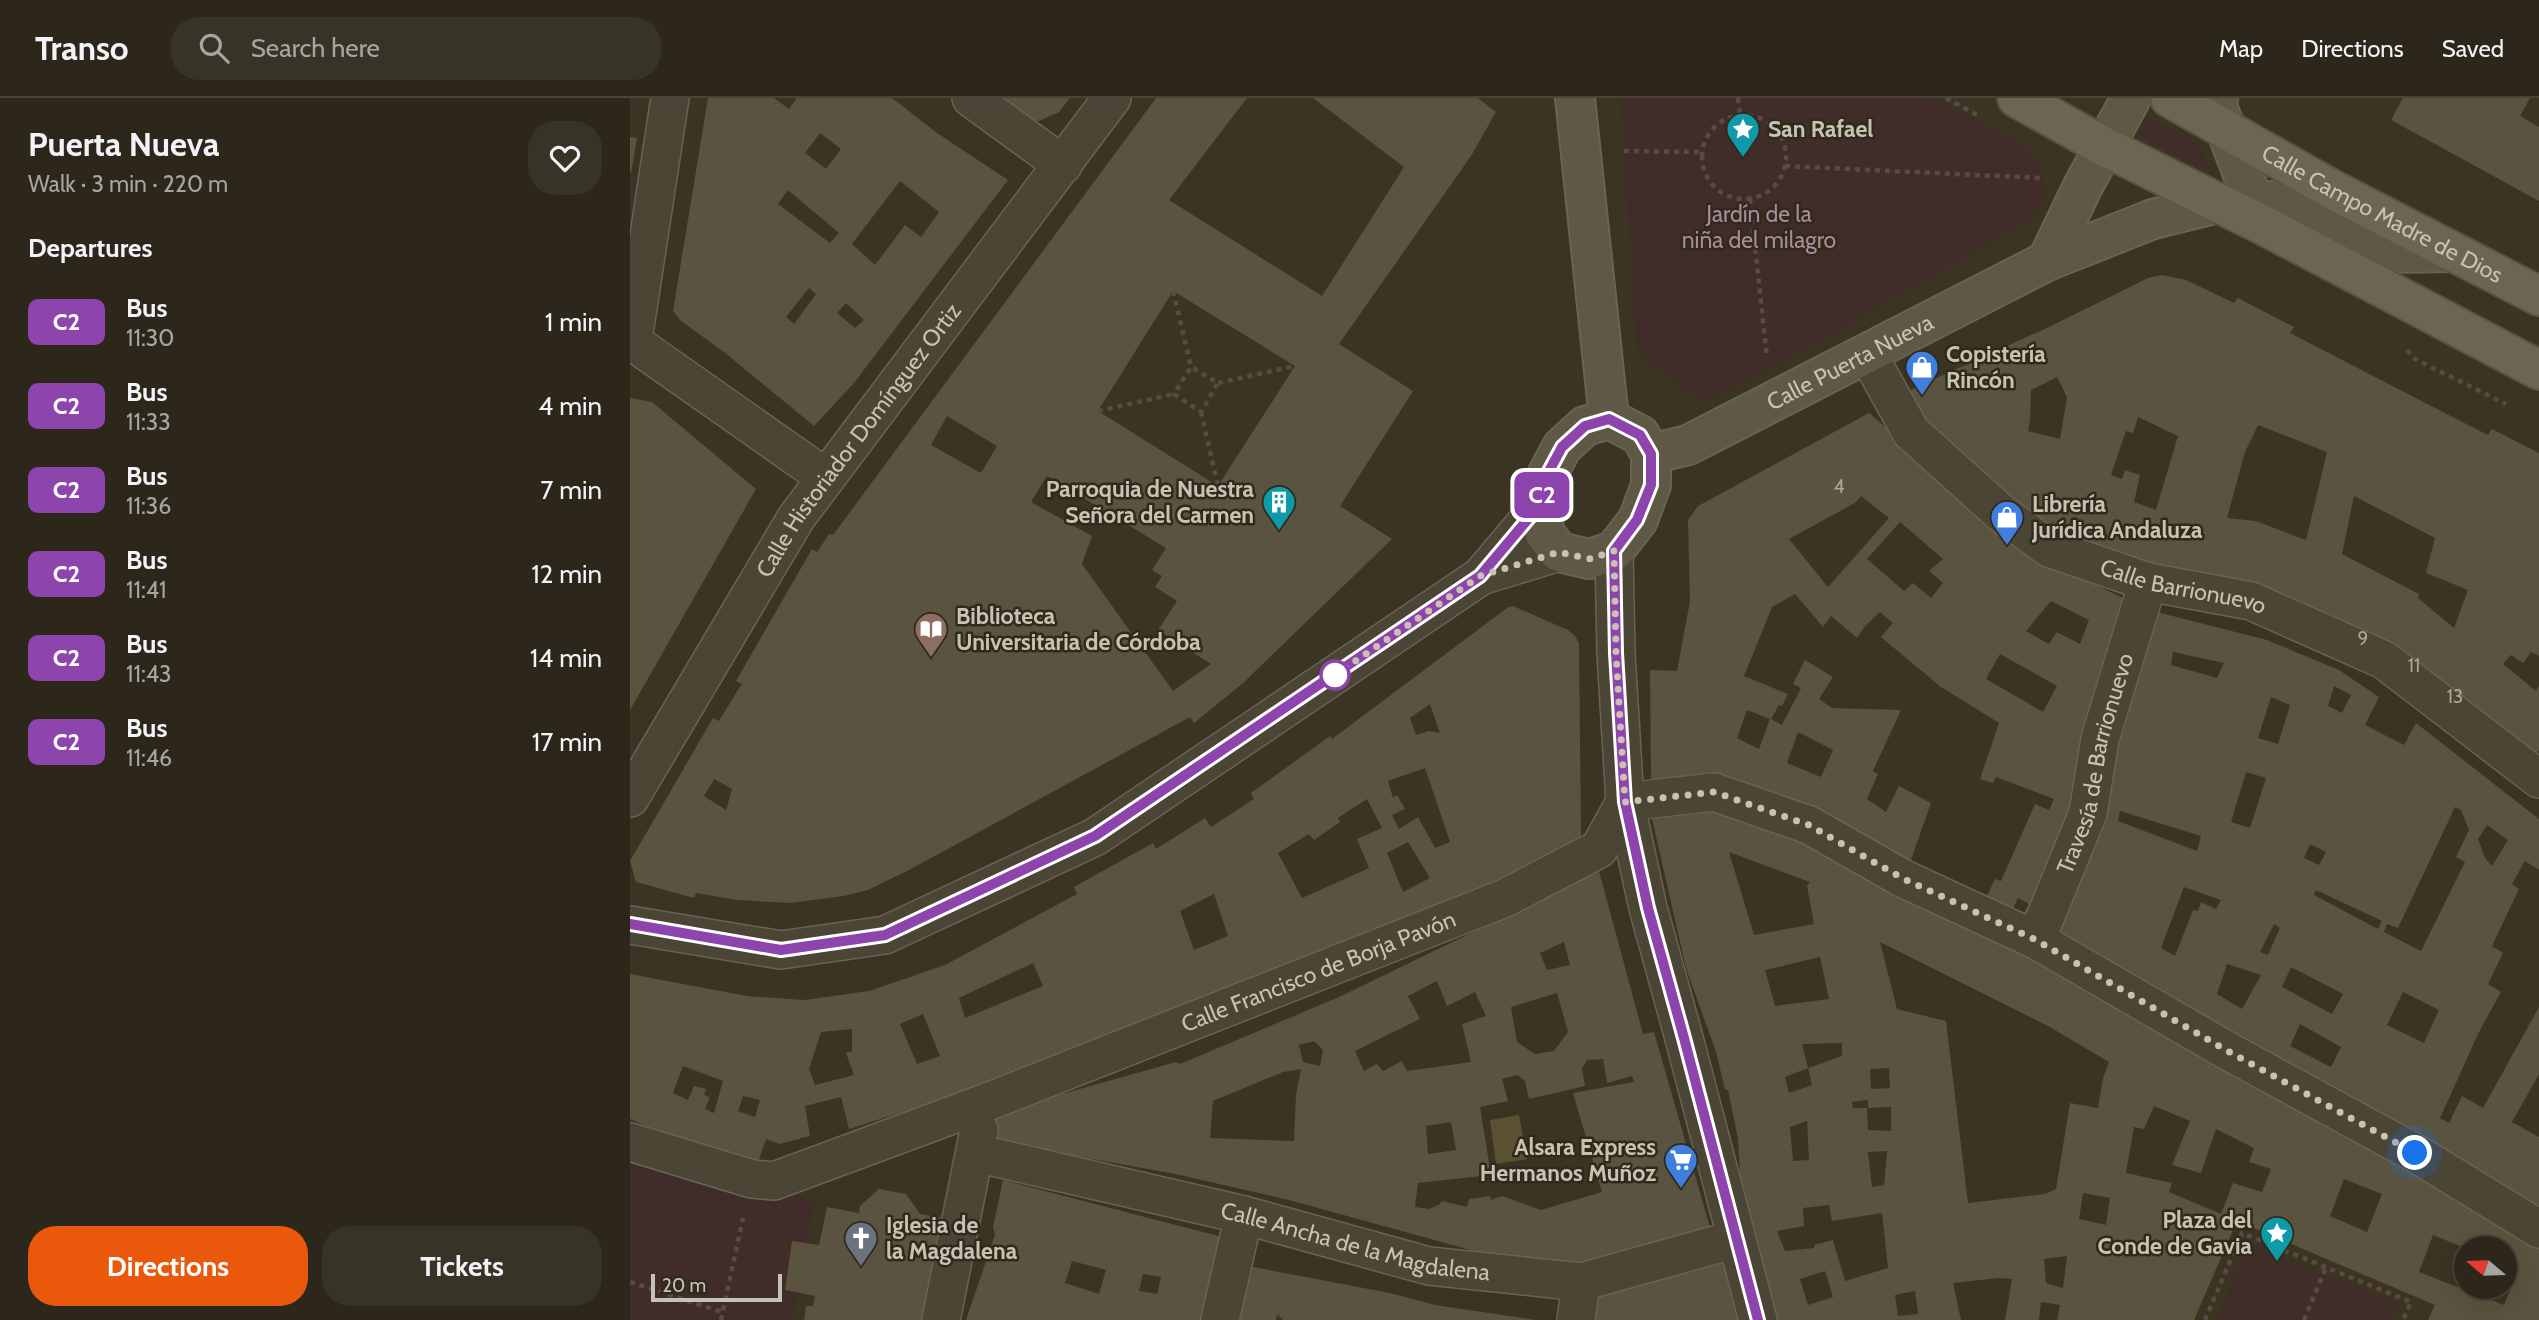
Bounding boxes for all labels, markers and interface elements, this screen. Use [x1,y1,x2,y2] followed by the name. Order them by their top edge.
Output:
[171,17,661,80] search box
[35,28,129,68] text: Transo
[195,29,233,67] icon: search
[251,32,380,64] text: Search here
[2219,34,2263,63] text: Map
[2301,34,2404,63] text: Directions
[2442,34,2504,63] text: Saved
[1724,110,1762,159] place icon: San Rafael
[1768,115,1873,143] place label: San Rafael
[528,121,602,195] button: heart
[28,124,219,164] text: Puerta Nueva
[2257,139,2508,289] street label: Calle Campo Madre de Dios
[28,170,228,198] text: Walk · 3 min · 220 m
[1682,200,1836,254] park label: Jardín de la niña del milagro
[28,232,152,264] text: Departures
[126,292,167,324] text: Bus
[750,297,967,582] street label: Calle Historiador Domínguez Ortiz
[545,306,602,338] text: 1 min
[53,307,80,336] text: C2
[1762,308,1938,416] street label: Calle Puerta Nueva
[126,324,174,352] text: 11:30
[1946,340,2046,394] place label: Copistería Rincón
[1903,348,1941,397] shop icon: Copistería Rincón
[126,376,167,408] text: Bus
[538,390,602,422] text: 4 min
[53,391,80,420] text: C2
[126,408,171,436] text: 11:33
[126,460,167,492] text: Bus
[1510,472,1574,518] line badge: C2
[540,474,602,506] text: 7 min
[53,475,80,504] text: C2
[1046,475,1255,529] place label: Parroquia de Nuestra Señora del Carmen
[1834,475,1845,498] house number: 4
[1528,480,1556,509] text: C2
[1260,483,1298,532] building icon: Parroquia de Nuestra Señora del Carmen
[2031,490,2203,544] place label: Librería Jurídica Andaluza
[126,492,171,520] text: 11:36
[1988,498,2026,547] shop icon: Librería Jurídica Andaluza
[126,544,167,576] text: Bus
[2096,553,2271,620] street label: Calle Barrionuevo
[531,558,602,590] text: 12 min
[53,559,80,588] text: C2
[126,576,167,604] text: 11:41
[956,602,1201,656] place label: Biblioteca Universitaria de Córdoba
[912,610,950,659] library icon: Biblioteca Universitaria de Córdoba
[2358,627,2368,650] house number: 9
[126,628,167,660] text: Bus
[530,642,602,674] text: 14 min
[53,643,80,672] text: C2
[2051,650,2139,878] street label: Travesía de Barrionuevo
[2408,654,2420,677] house number: 11
[126,660,172,688] text: 11:43
[1320,660,1350,690] unlabelled marker
[2447,685,2463,708] house number: 13
[126,712,167,744] text: Bus
[532,726,602,758] text: 17 min
[53,727,80,756] text: C2
[126,744,172,772] text: 11:46
[1177,905,1460,1038] street label: Calle Francisco de Borja Pavón
[1480,1133,1656,1187] place label: Alsara Express Hermanos Muñoz
[2397,1135,2432,1170] your location
[1662,1141,1700,1190] supermarket icon: Alsara Express Hermanos Muñoz
[1218,1196,1491,1286] street label: Calle Ancha de la Magdalena
[2097,1206,2253,1260] place label: Plaza del Conde de Gavia
[886,1211,1018,1265] place label: Iglesia de la Magdalena
[2258,1214,2296,1263] place icon: Plaza del Conde de Gavia
[842,1219,880,1268] church icon: Iglesia de la Magdalena
[28,1226,308,1306] button: Directions
[322,1226,602,1306] button: Tickets
[2454,1236,2516,1298] north arrow
[2454,1236,2517,1299] map controls
[651,1271,782,1303] scale bar
[662,1274,706,1297] text: 20 m

